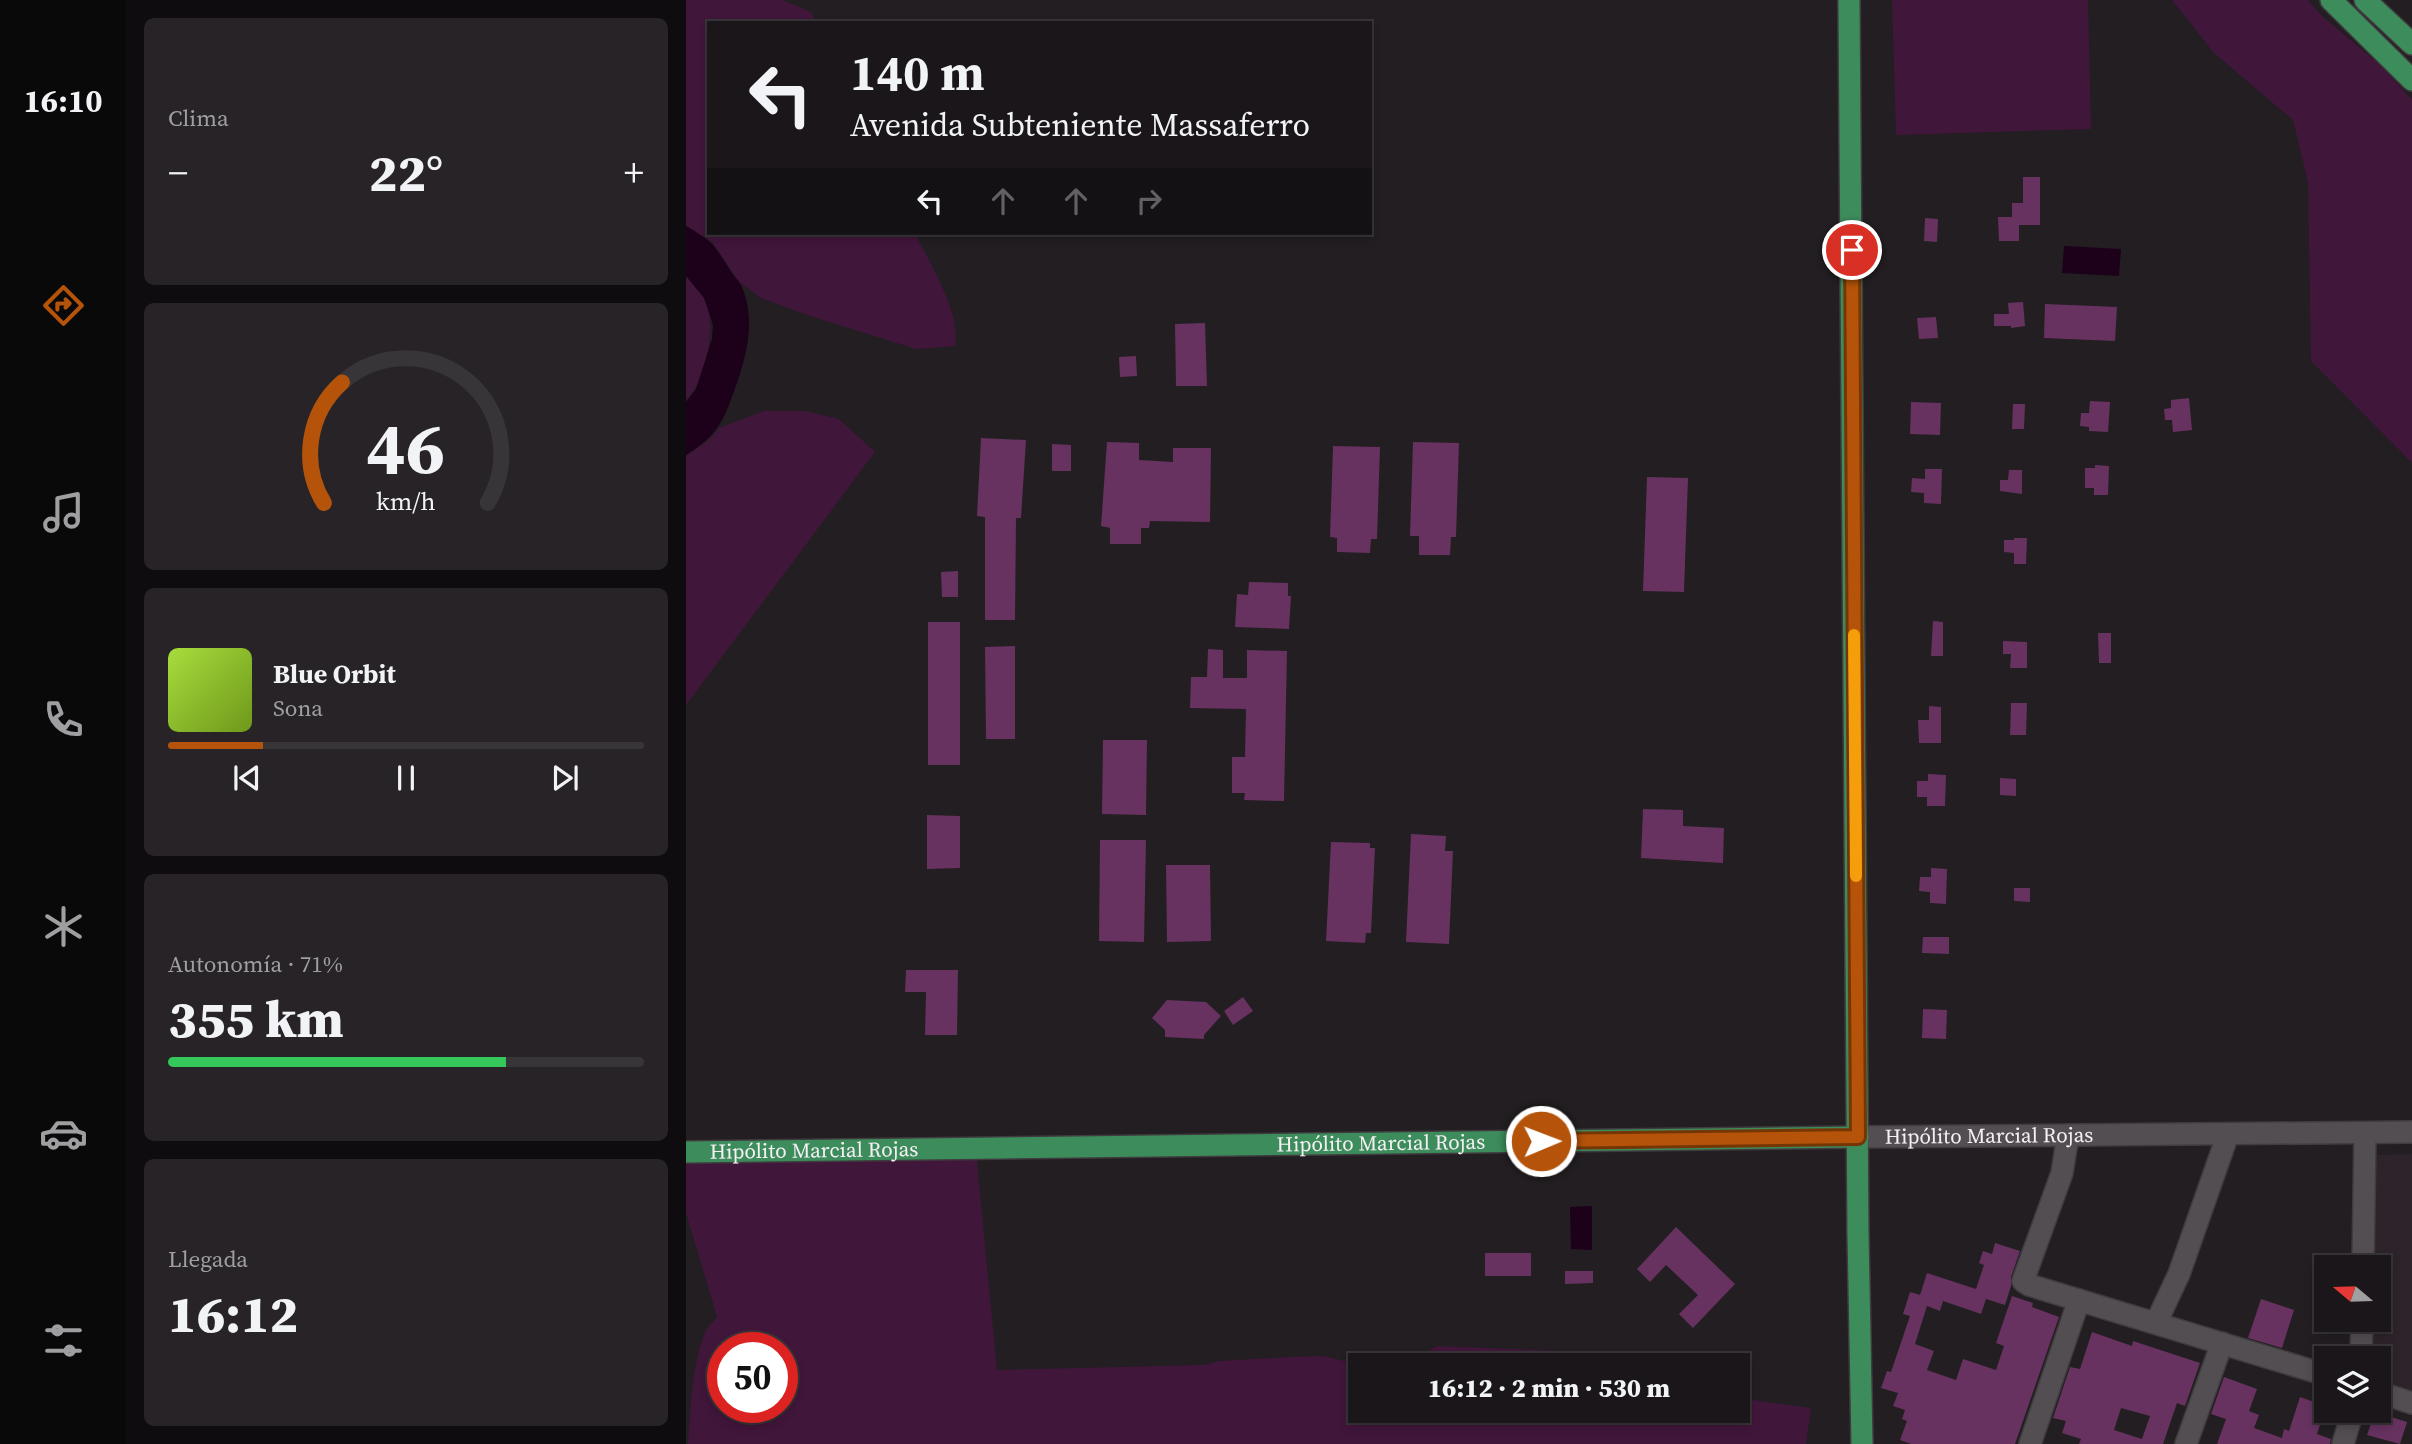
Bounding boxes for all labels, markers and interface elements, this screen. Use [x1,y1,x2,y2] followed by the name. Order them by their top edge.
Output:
[850,39,985,106] text: 140 m
[735,49,826,140] icon: left
[24,79,102,123] text: 16:10
[168,102,229,134] text: Clima
[850,103,1310,147] text: Avenida Subteniente Massaferro
[369,137,443,208] text: 22°
[168,147,188,199] text: −
[624,147,644,199] text: +
[911,182,949,220] icon: left
[984,182,1022,220] icon: ahead
[1057,182,1095,220] icon: ahead
[1130,182,1168,220] icon: right
[1822,220,1882,280] pin
[1833,231,1871,269] icon: arrive
[39,281,88,330] icon: directions
[367,398,445,497] text: 46
[376,484,436,518] text: km/h
[39,488,88,537] icon: music
[273,656,396,692] text: Blue Orbit
[273,692,323,724] text: Sona
[39,695,88,744] icon: phone
[228,759,266,797] icon: previous
[387,759,425,797] icon: pause
[546,759,584,797] icon: next
[39,902,88,951] icon: climate
[168,948,343,980] text: Autonomía · 71%
[168,983,344,1054] text: 355 km
[1504,1104,1578,1178] position arrow
[39,1109,88,1158] icon: car
[1884,1120,2094,1151] street label: Hipólito Marcial Rojas
[1276,1127,1486,1158] street label: Hipólito Marcial Rojas
[709,1134,919,1166] street label: Hipólito Marcial Rojas
[168,1243,248,1275] text: Llegada
[2314,1255,2390,1332] north arrow
[2314,1255,2391,1423] map controls
[168,1278,298,1349] text: 16:12
[39,1316,88,1365] icon: filters
[707,1332,798,1423] speed limit sign: 50
[2314,1346,2391,1423] button: layers
[1428,1370,1670,1406] text: 16:12 · 2 min · 530 m

